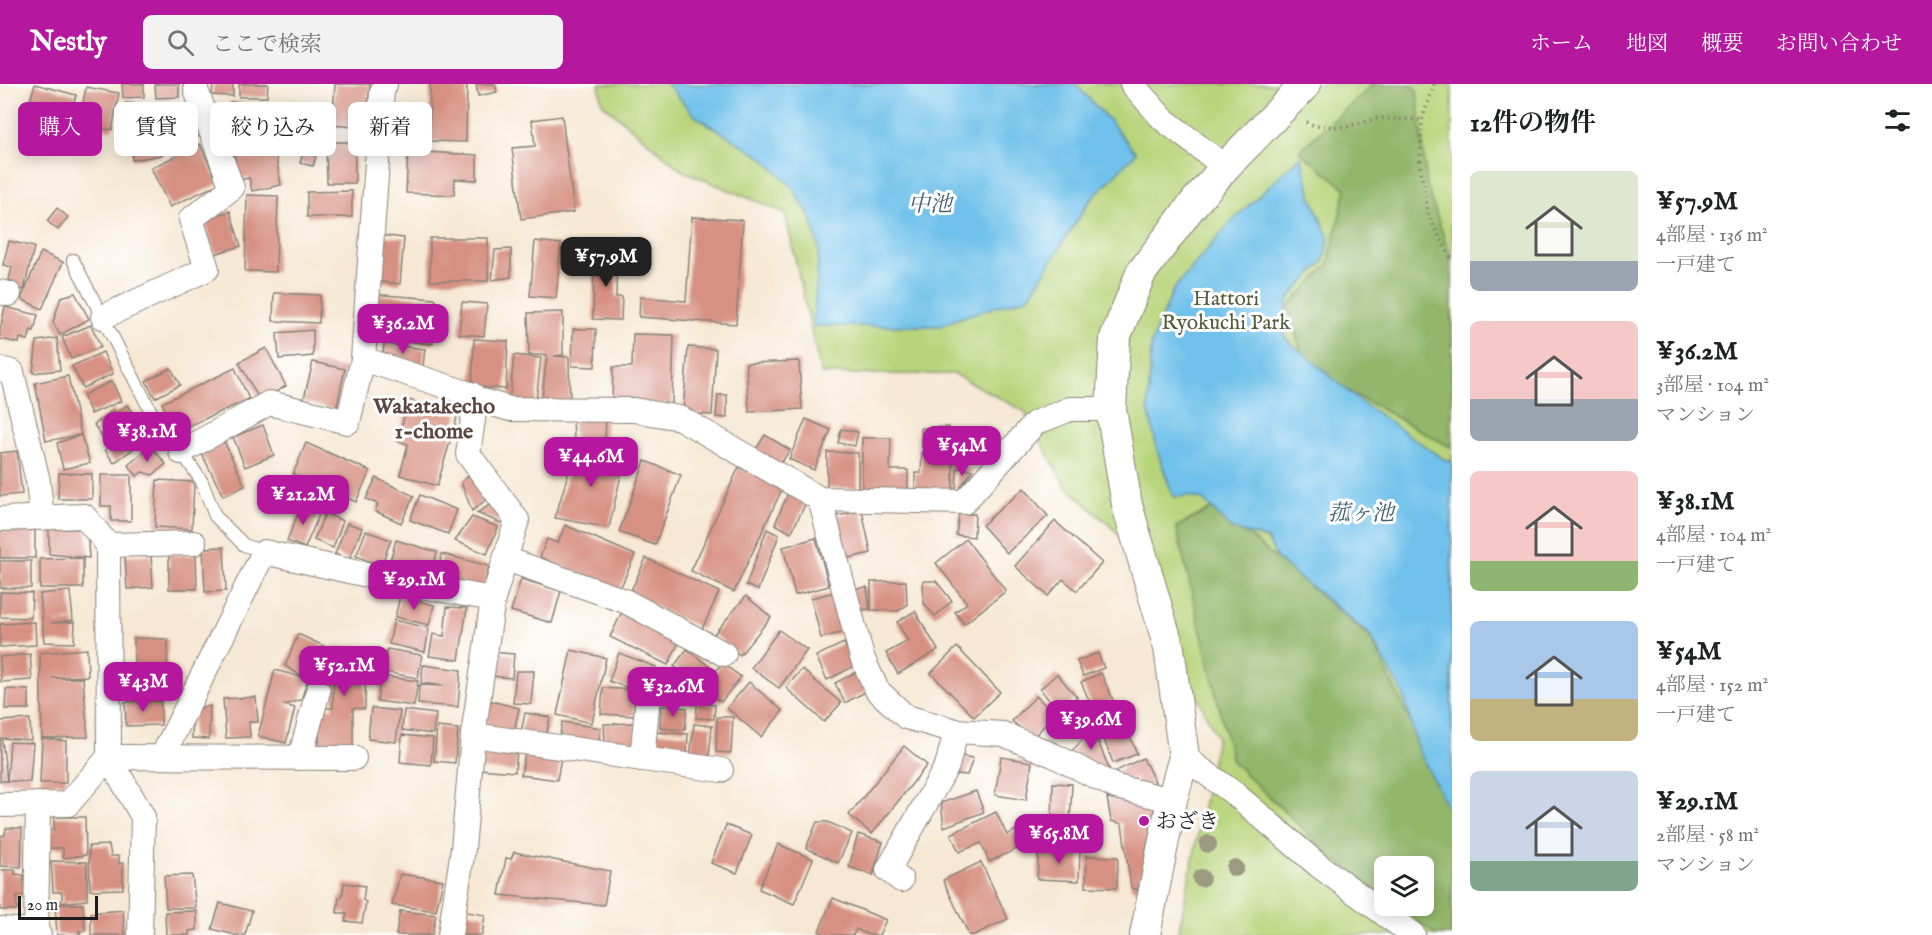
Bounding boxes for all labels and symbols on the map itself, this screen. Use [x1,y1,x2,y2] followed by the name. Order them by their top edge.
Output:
[908,191,955,219] water label: 中池
[557,237,655,288] pin: ¥57.9M
[1162,286,1291,337] park label: Hattori Ryokuchi Park
[354,304,452,355] pin: ¥36.2M
[372,393,495,446] district label: Wakatakecho 1-chome
[98,412,196,463] pin: ¥38.1M
[926,426,998,477] pin: ¥54M
[542,437,640,488] pin: ¥44.6M
[254,475,352,526] pin: ¥21.2M
[1328,500,1397,528] water label: 菰ヶ池
[365,560,463,611] pin: ¥29.1M
[295,646,393,697] pin: ¥52.1M
[107,662,179,713] pin: ¥43M
[624,667,722,718] pin: ¥32.6M
[1042,700,1140,751] pin: ¥39.6M
[1156,809,1219,836] place label: おざき
[1010,814,1108,865] pin: ¥65.8M
[1137,814,1151,828] marker: おざき
[18,893,98,920] scale bar

